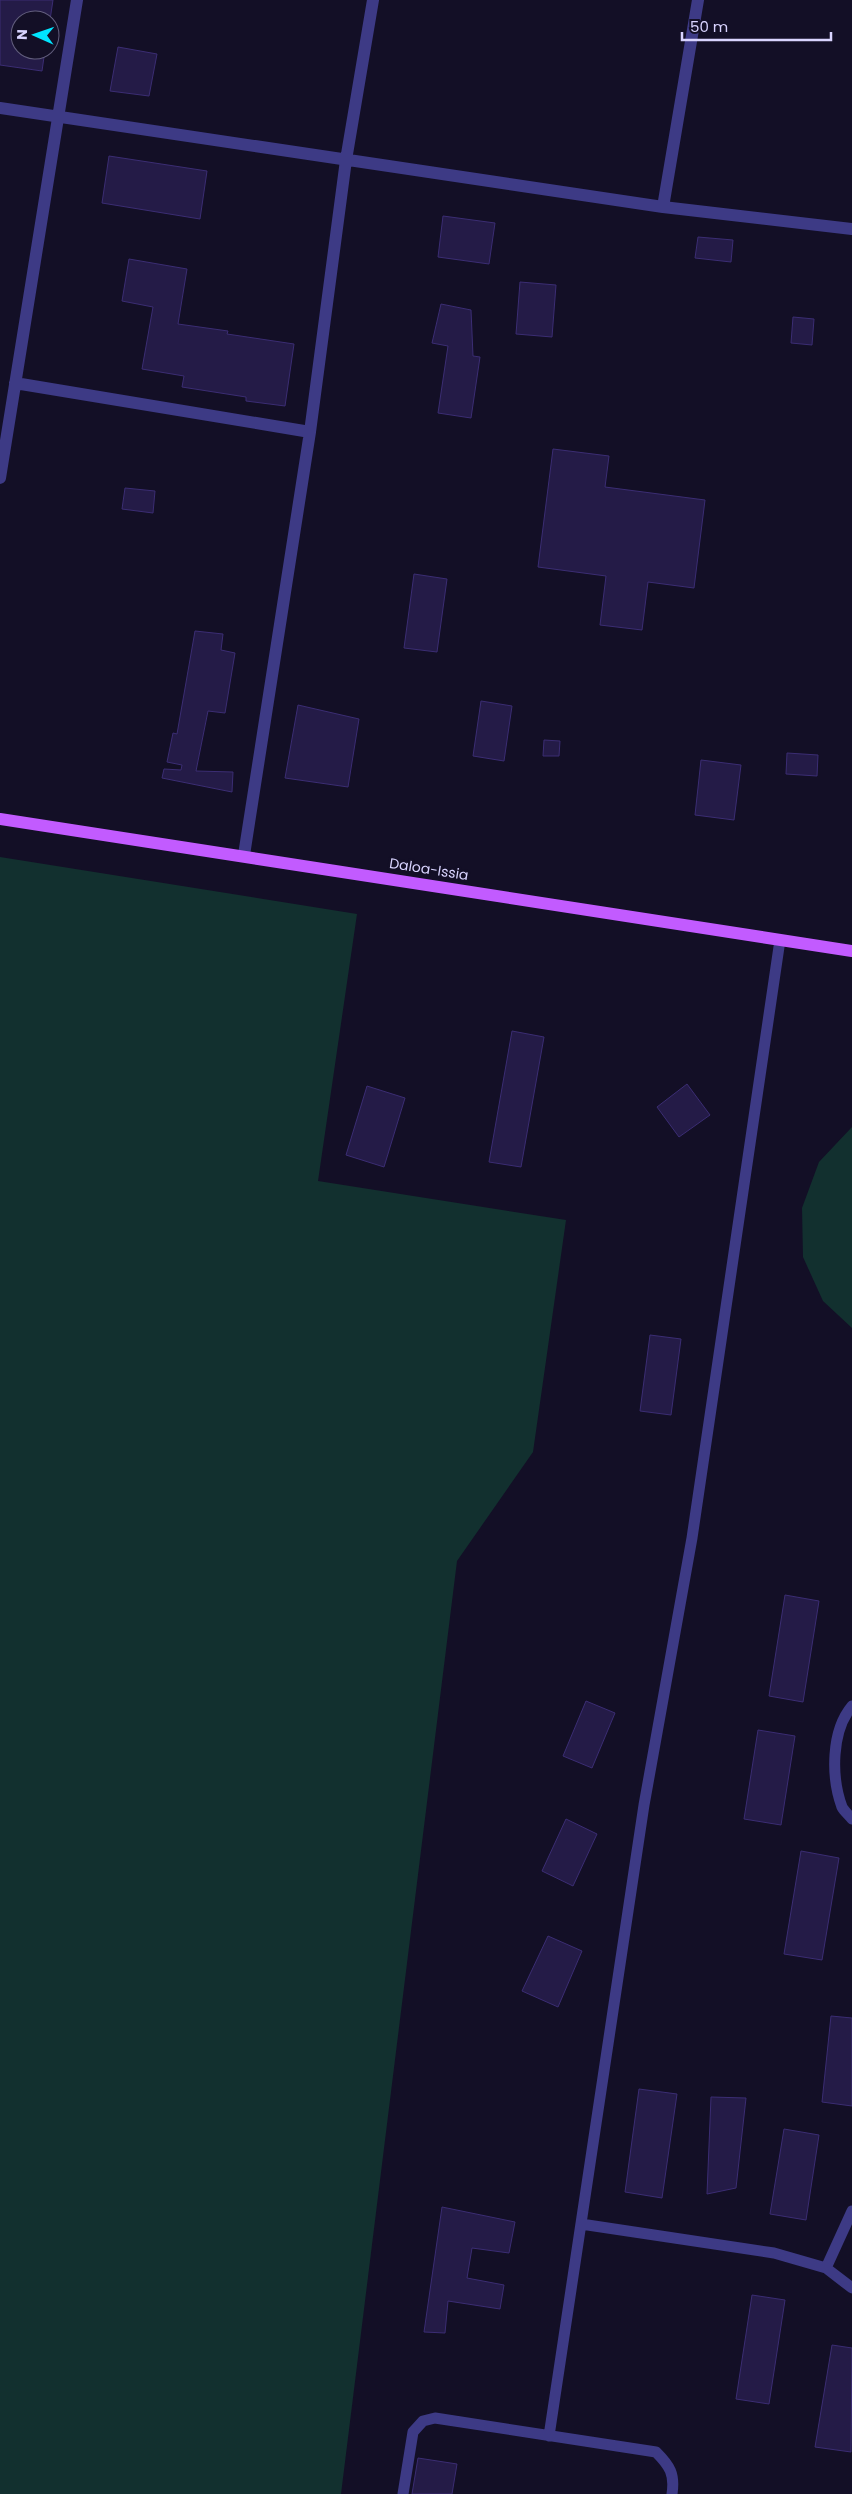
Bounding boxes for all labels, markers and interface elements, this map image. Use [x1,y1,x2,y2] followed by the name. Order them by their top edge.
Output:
[10,10,60,60] north arrow
[682,10,831,42] scale bar
[690,16,728,37] text: 50 m
[12,29,32,40] text: N
[388,853,470,885] street label: Daloa-Issia

